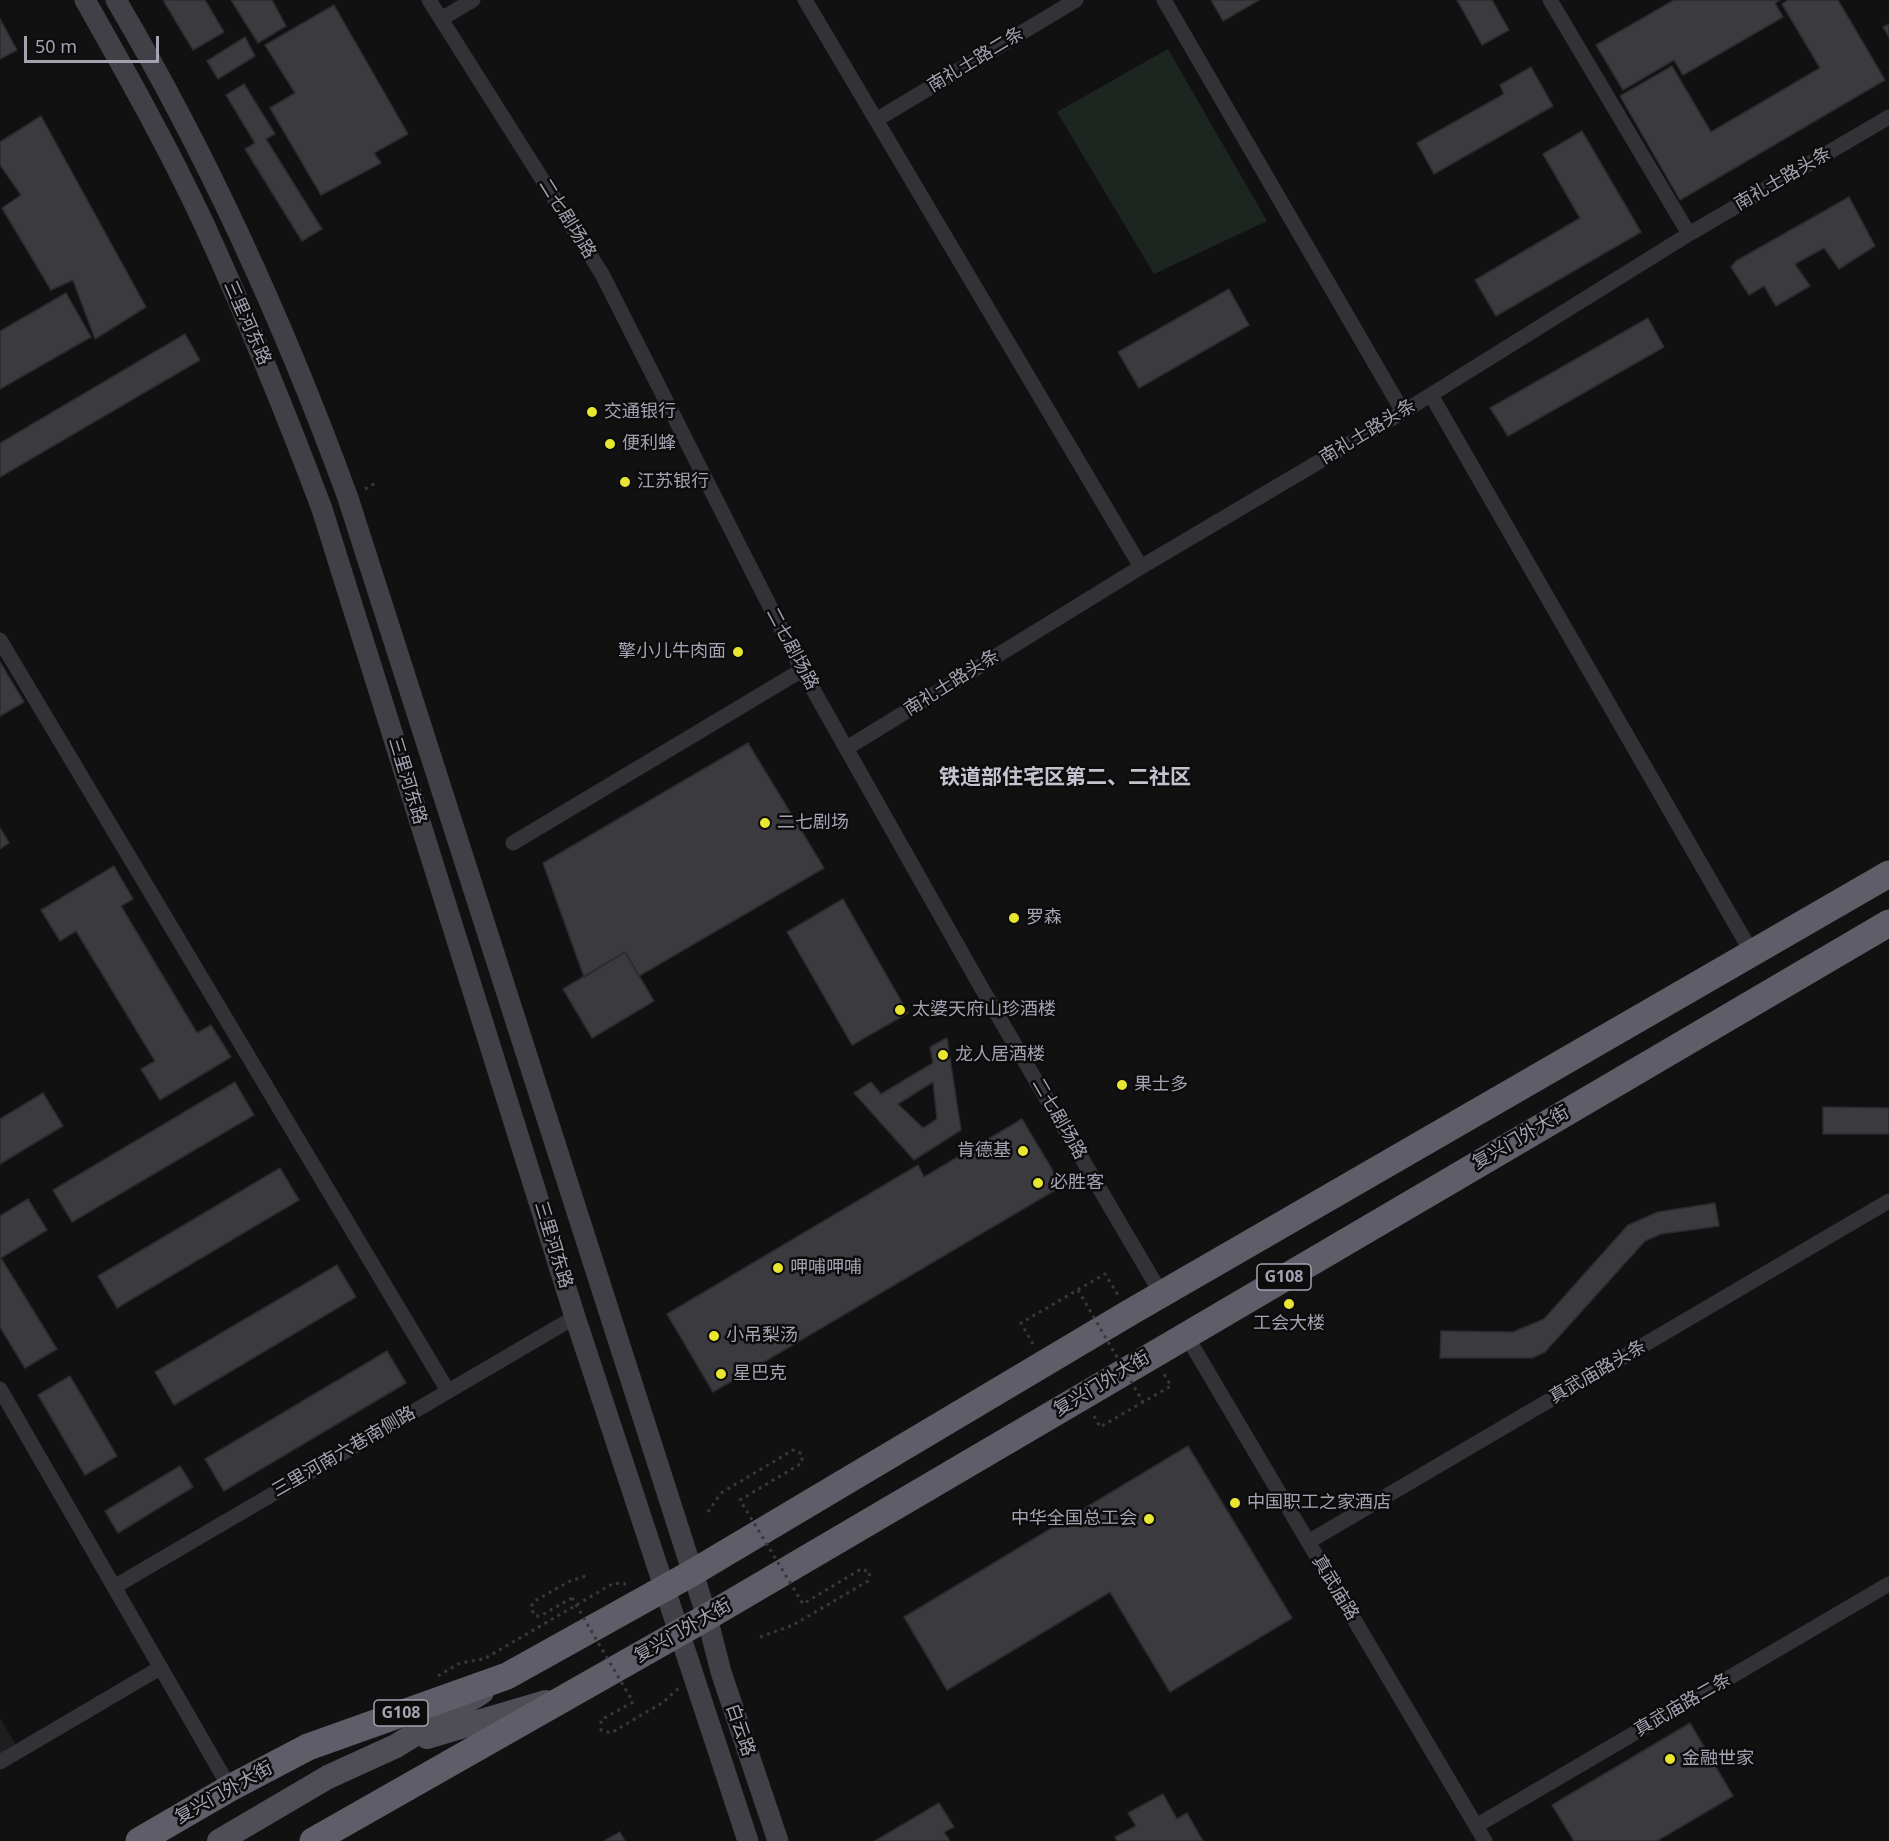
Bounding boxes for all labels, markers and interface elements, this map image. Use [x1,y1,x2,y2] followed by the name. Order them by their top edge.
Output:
[924,23,1028,97] street label: 南礼士路二条
[27,24,162,62] scale bar
[35,34,77,58] text: 50 m
[1731,143,1835,215] street label: 南礼士路头条
[534,175,600,263] street label: 二七剧场路
[219,277,275,369] street label: 三里河东路
[1316,395,1420,469] street label: 南礼士路头条
[604,401,676,423] place label: 交通银行
[585,405,599,419] marker: 交通银行
[622,433,676,455] place label: 便利蜂
[603,437,617,451] marker: 便利蜂
[637,471,709,493] place label: 江苏银行
[618,475,632,489] marker: 江苏银行
[761,604,823,694] street label: 二七剧场路
[618,641,726,663] place label: 擎小儿牛肉面
[731,645,745,659] marker: 擎小儿牛肉面
[900,645,1004,721] street label: 南礼士路头条
[384,735,430,827] street label: 三里河东路
[939,765,1191,791] district label: 铁道部住宅区第二、二社区
[777,812,849,834] place label: 二七剧场
[758,816,772,830] marker: 二七剧场
[1026,907,1062,929] place label: 罗森
[1007,911,1021,925] marker: 罗森
[912,999,1056,1021] place label: 太婆天府山珍酒楼
[893,1003,907,1017] marker: 太婆天府山珍酒楼
[955,1044,1045,1066] place label: 龙人居酒楼
[936,1048,950,1062] marker: 龙人居酒楼
[1134,1074,1188,1096] place label: 果士多
[1027,1075,1091,1163] street label: 二七剧场路
[1115,1078,1129,1092] marker: 果士多
[1469,1102,1573,1174] street label: 复兴门外大街
[957,1140,1011,1162] place label: 肯德基
[1016,1144,1030,1158] marker: 肯德基
[1050,1172,1104,1194] place label: 必胜客
[1031,1176,1045,1190] marker: 必胜客
[530,1199,576,1291] street label: 三里河东路
[790,1257,862,1279] place label: 呷哺呷哺
[771,1261,785,1275] marker: 呷哺呷哺
[1257,1264,1311,1290] road number: G108
[1282,1297,1296,1311] marker: 工会大楼
[1253,1313,1325,1335] place label: 工会大楼
[726,1325,798,1347] place label: 小吊梨汤
[707,1329,721,1343] marker: 小吊梨汤
[1546,1336,1650,1408] street label: 真武庙路头条
[1050,1347,1154,1421] street label: 复兴门外大街
[733,1363,787,1385] place label: 星巴克
[714,1367,728,1381] marker: 星巴克
[268,1402,420,1502] street label: 三里河南六巷南侧路
[1247,1492,1391,1514] place label: 中国职工之家酒店
[1228,1496,1242,1510] marker: 中国职工之家酒店
[1011,1508,1137,1530] place label: 中华全国总工会
[1142,1512,1156,1526] marker: 中华全国总工会
[1307,1552,1363,1624] street label: 真武庙路
[631,1595,735,1667] street label: 复兴门外大街
[1631,1669,1735,1741] street label: 真武庙路二条
[374,1700,428,1726] road number: G108
[721,1701,759,1759] street label: 白云路
[1682,1748,1754,1770] place label: 金融世家
[1663,1752,1677,1766] marker: 金融世家
[172,1757,276,1829] street label: 复兴门外大街

